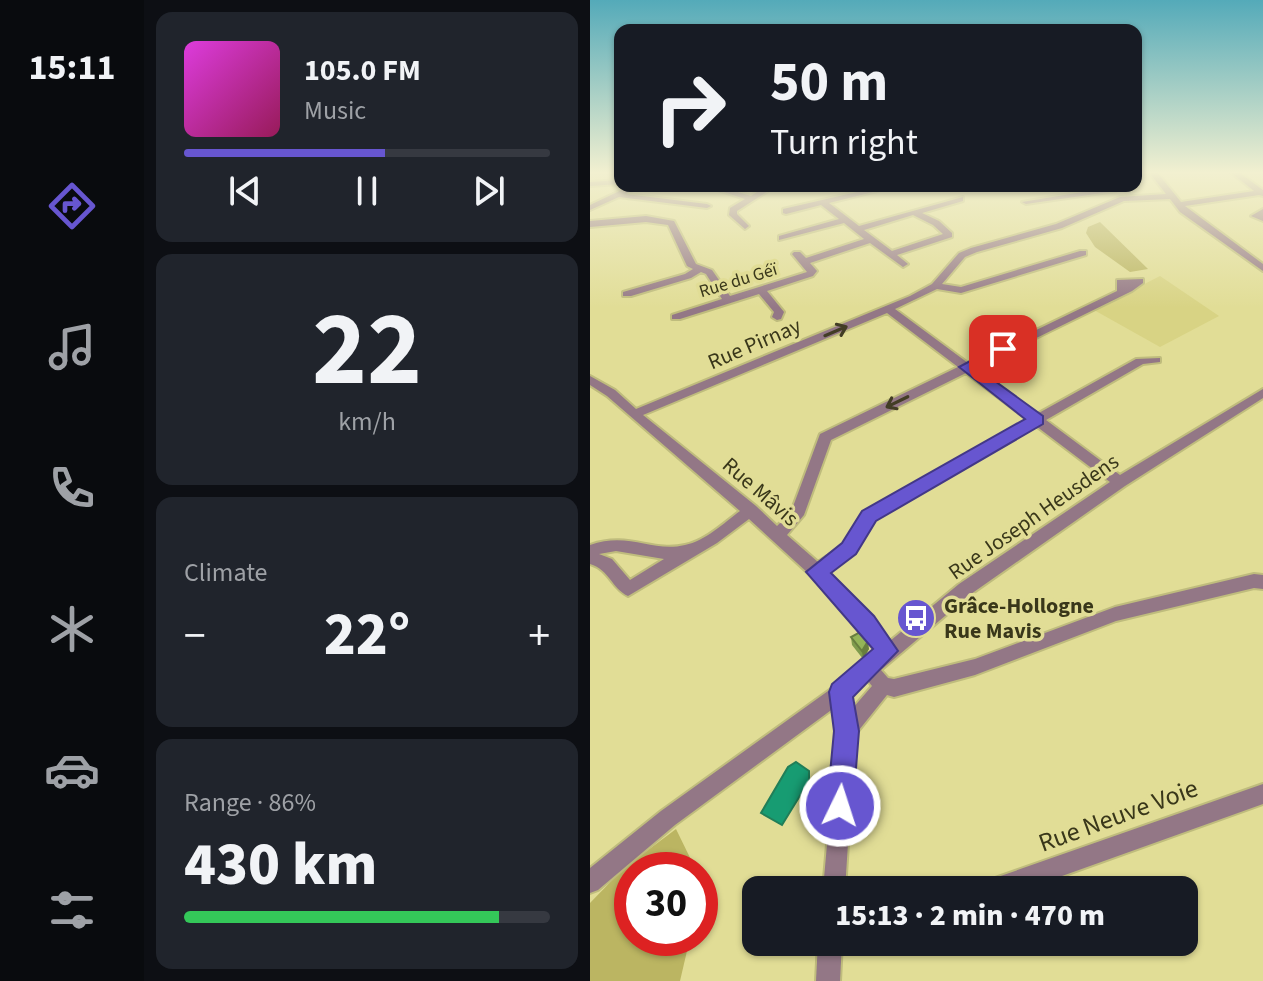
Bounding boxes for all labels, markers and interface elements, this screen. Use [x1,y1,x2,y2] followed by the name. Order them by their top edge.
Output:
[29,42,115,93] text: 15:11
[770,43,888,122] text: 50 m
[304,49,421,92] text: 105.0 FM
[638,56,742,160] icon: right
[304,92,366,129] text: Music
[770,117,918,168] text: Turn right
[223,169,267,213] icon: previous
[345,169,389,213] icon: pause
[467,169,511,213] icon: next
[44,178,100,234] icon: directions
[696,257,781,304] street label: Rue du Géï
[312,277,422,425] text: 22
[703,310,807,378] street label: Rue Pirnay
[969,315,1037,383] pin
[44,319,100,375] icon: music
[823,322,848,337] one-way arrow
[981,327,1025,371] icon: arrive
[885,394,909,410] one-way arrow
[338,403,396,440] text: km/h
[942,446,1125,588] street label: Rue Joseph Heusdens
[715,450,805,534] street label: Rue Mâvis
[44,460,100,516] icon: phone
[184,554,268,591] text: Climate
[944,590,1094,647] place label: Grâce-Hollogne Rue Mavis
[324,593,410,678] text: 22°
[895,597,937,639] bus stop icon: Grâce-Hollogne Rue Mavis
[44,601,100,657] icon: climate
[184,605,206,668] text: −
[528,605,550,668] text: +
[44,742,100,798] icon: car
[798,764,882,848] position arrow
[1033,769,1203,861] street label: Rue Neuve Voie
[184,784,316,821] text: Range · 86%
[184,823,377,908] text: 430 km
[614,852,718,956] speed limit sign: 30
[44,882,100,938] icon: filters
[835,894,1105,937] text: 15:13 · 2 min · 470 m

